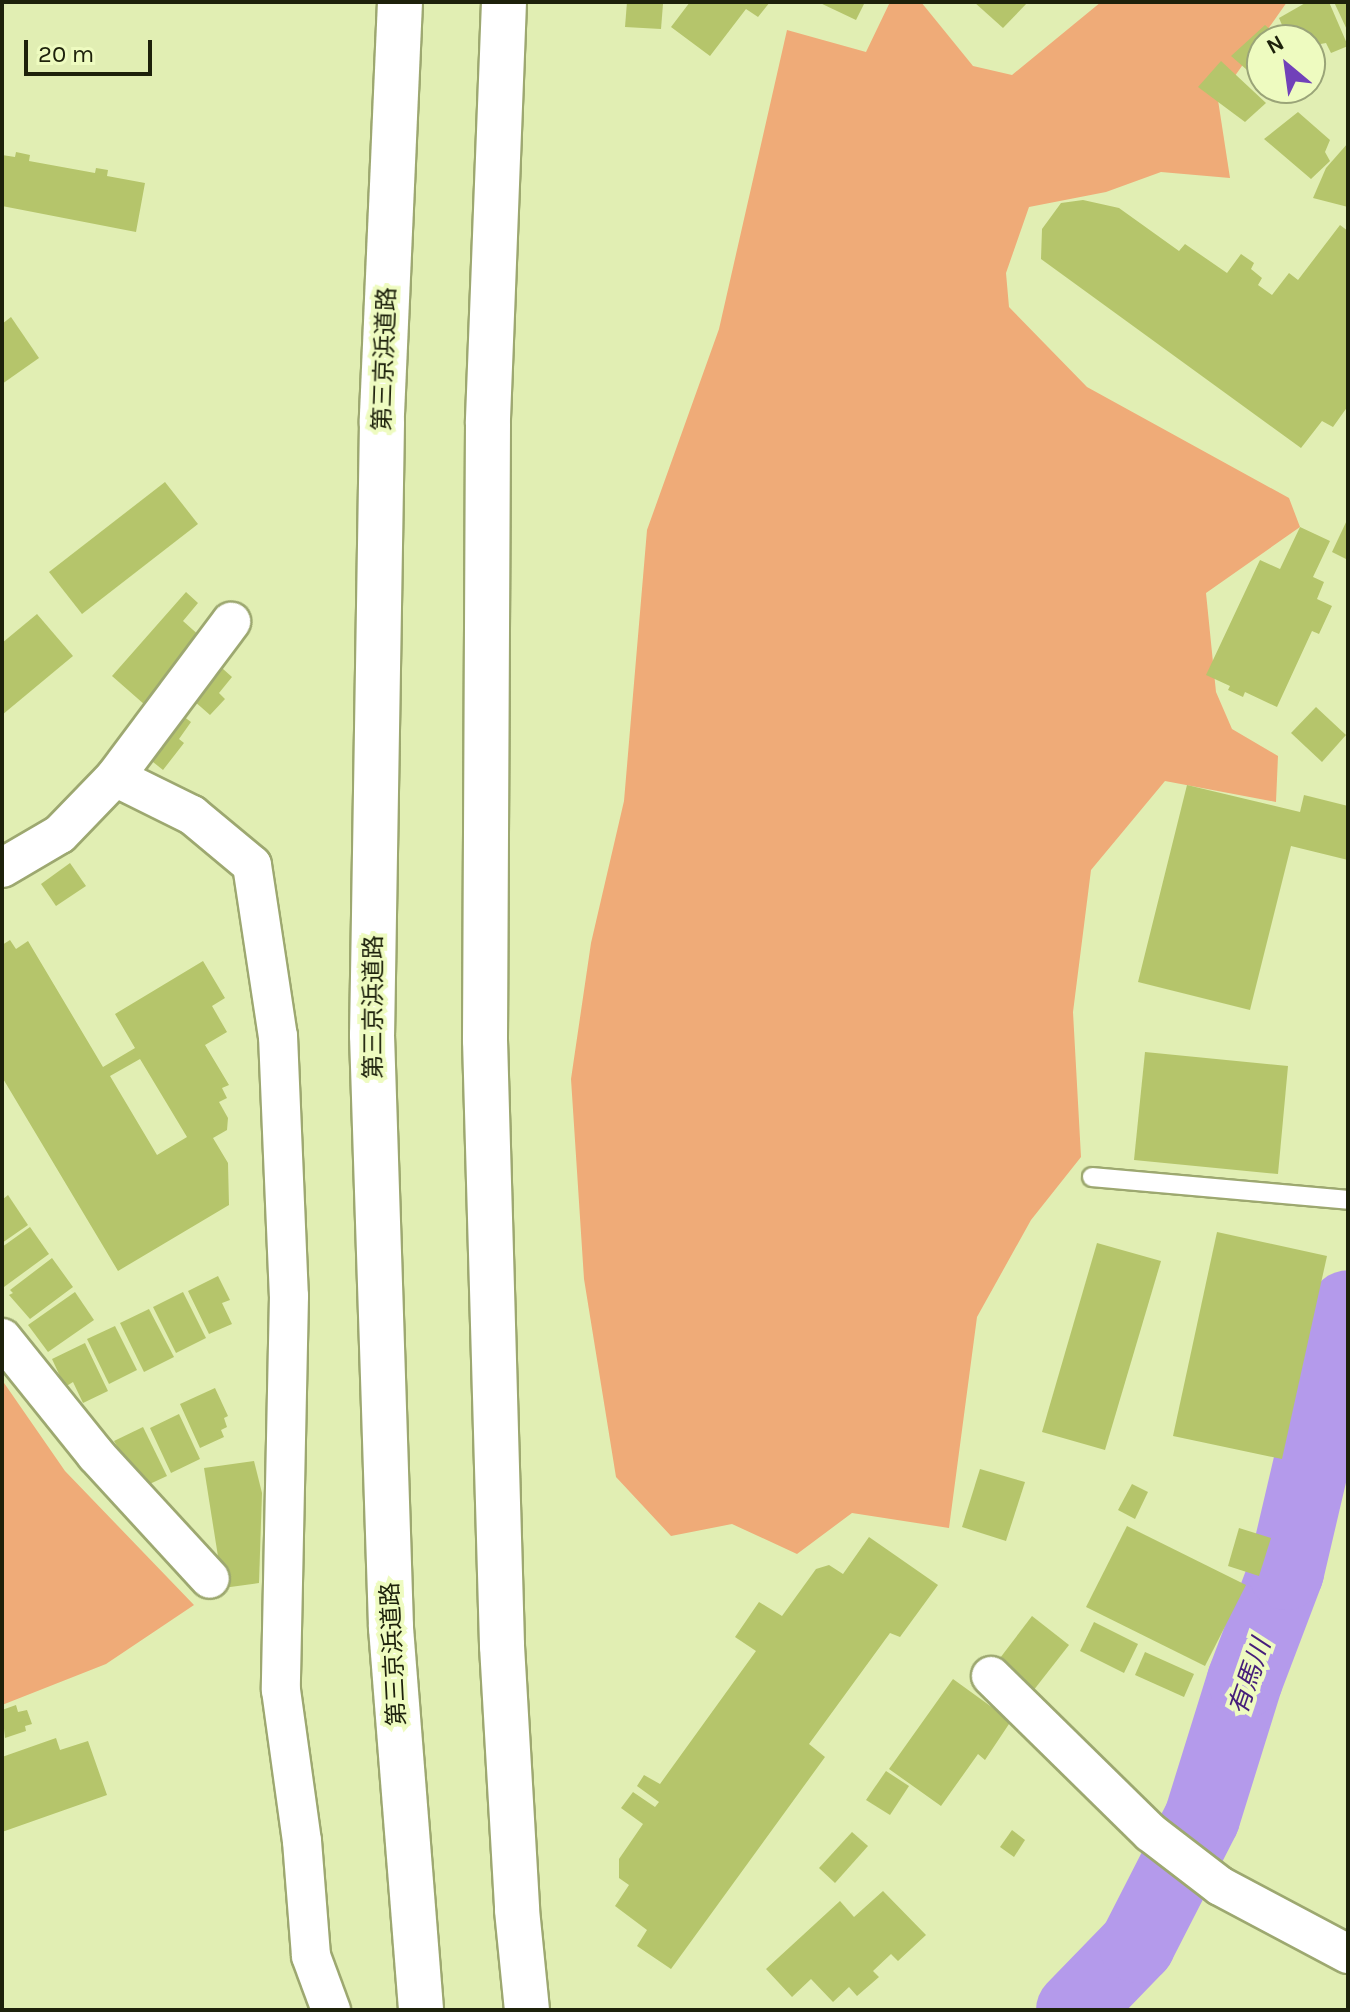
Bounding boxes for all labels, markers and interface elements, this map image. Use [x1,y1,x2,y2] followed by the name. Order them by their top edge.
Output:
[28,24,156,74] scale bar
[1246,24,1326,104] north arrow
[1262,30,1289,60] text: N
[38,40,94,68] text: 20 m
[368,287,402,431] street label: 第三京浜道路
[360,935,388,1079] street label: 第三京浜道路
[376,1581,412,1727] street label: 第三京浜道路
[1223,1635,1277,1719] water label: 有馬川

